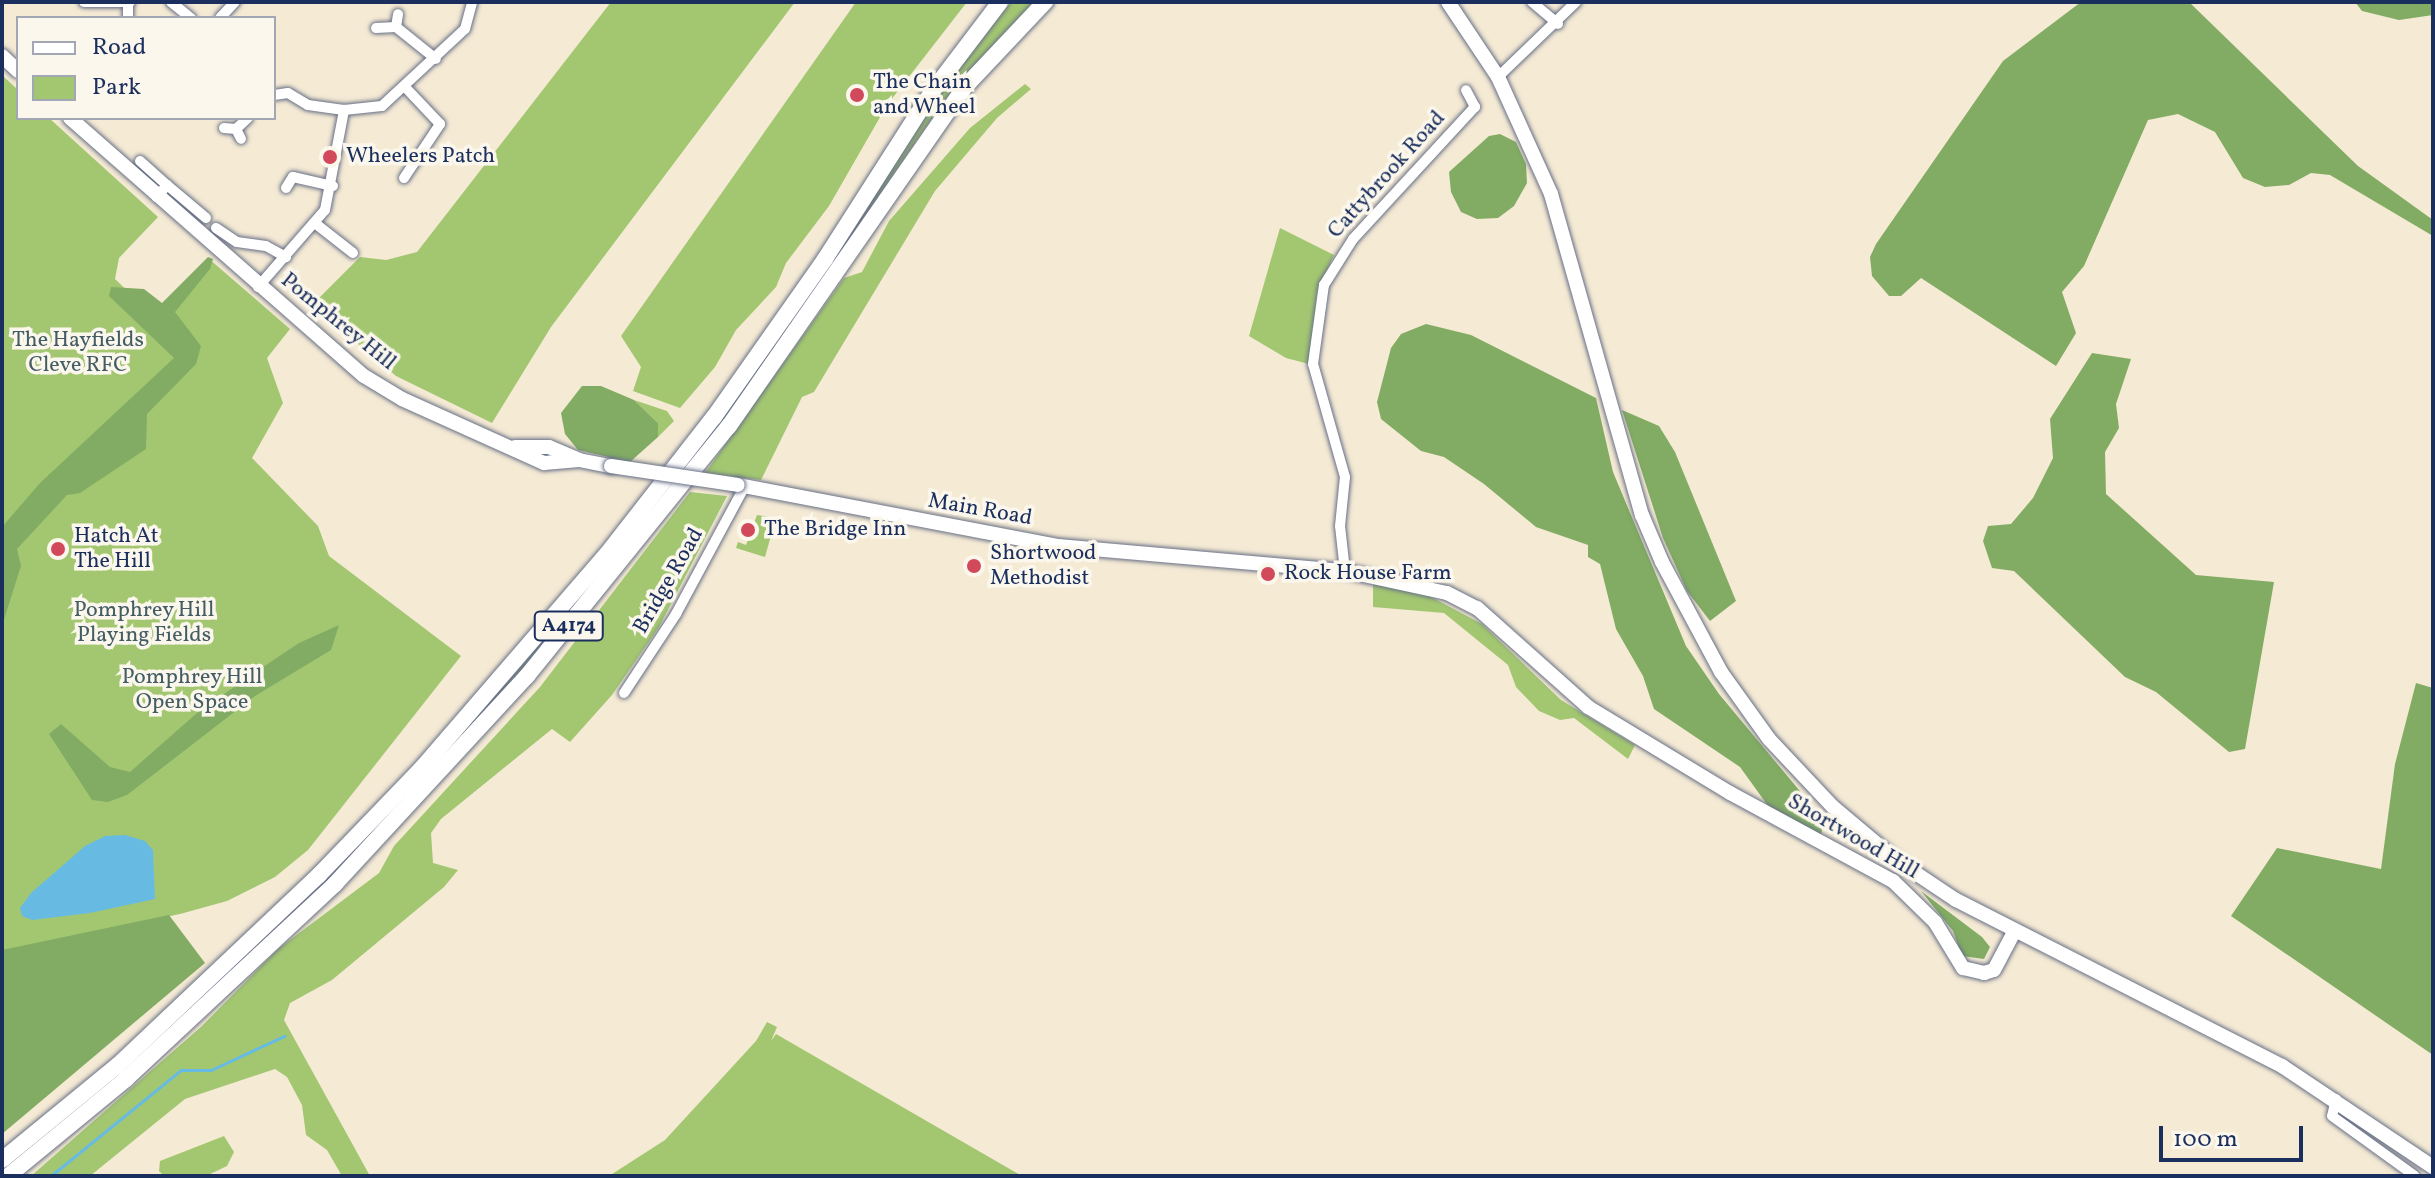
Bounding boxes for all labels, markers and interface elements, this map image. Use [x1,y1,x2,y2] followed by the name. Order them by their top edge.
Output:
[16,16,276,120] legend
[92,31,146,65] text: Road
[873,69,976,120] place label: The Chain and Wheel
[92,71,141,105] text: Park
[848,86,866,104] marker: The Chain and Wheel
[1323,106,1451,244] street label: Cattybrook Road
[346,144,495,170] place label: Wheelers Patch
[321,148,339,166] marker: Wheelers Patch
[275,267,401,377] street label: Pomphrey Hill
[12,327,144,378] park label: The Hayfields Cleve RFC
[926,488,1034,532] street label: Main Road
[764,517,906,543] place label: The Bridge Inn
[739,521,757,539] marker: The Bridge Inn
[74,523,158,574] place label: Hatch At The Hill
[628,523,710,639] street label: Bridge Road
[49,540,67,558] marker: Hatch At The Hill
[990,540,1097,592] place label: Shortwood Methodist
[965,557,983,575] marker: Shortwood Methodist
[1284,561,1452,587] place label: Rock House Farm
[1259,565,1277,583] marker: Rock House Farm
[73,597,215,648] park label: Pomphrey Hill Playing Fields
[533,610,605,642] road number: A4174
[121,664,263,716] park label: Pomphrey Hill Open Space
[1783,789,1923,885] street label: Shortwood Hill
[2163,1110,2307,1160] scale bar
[2173,1123,2238,1157] text: 100 m

